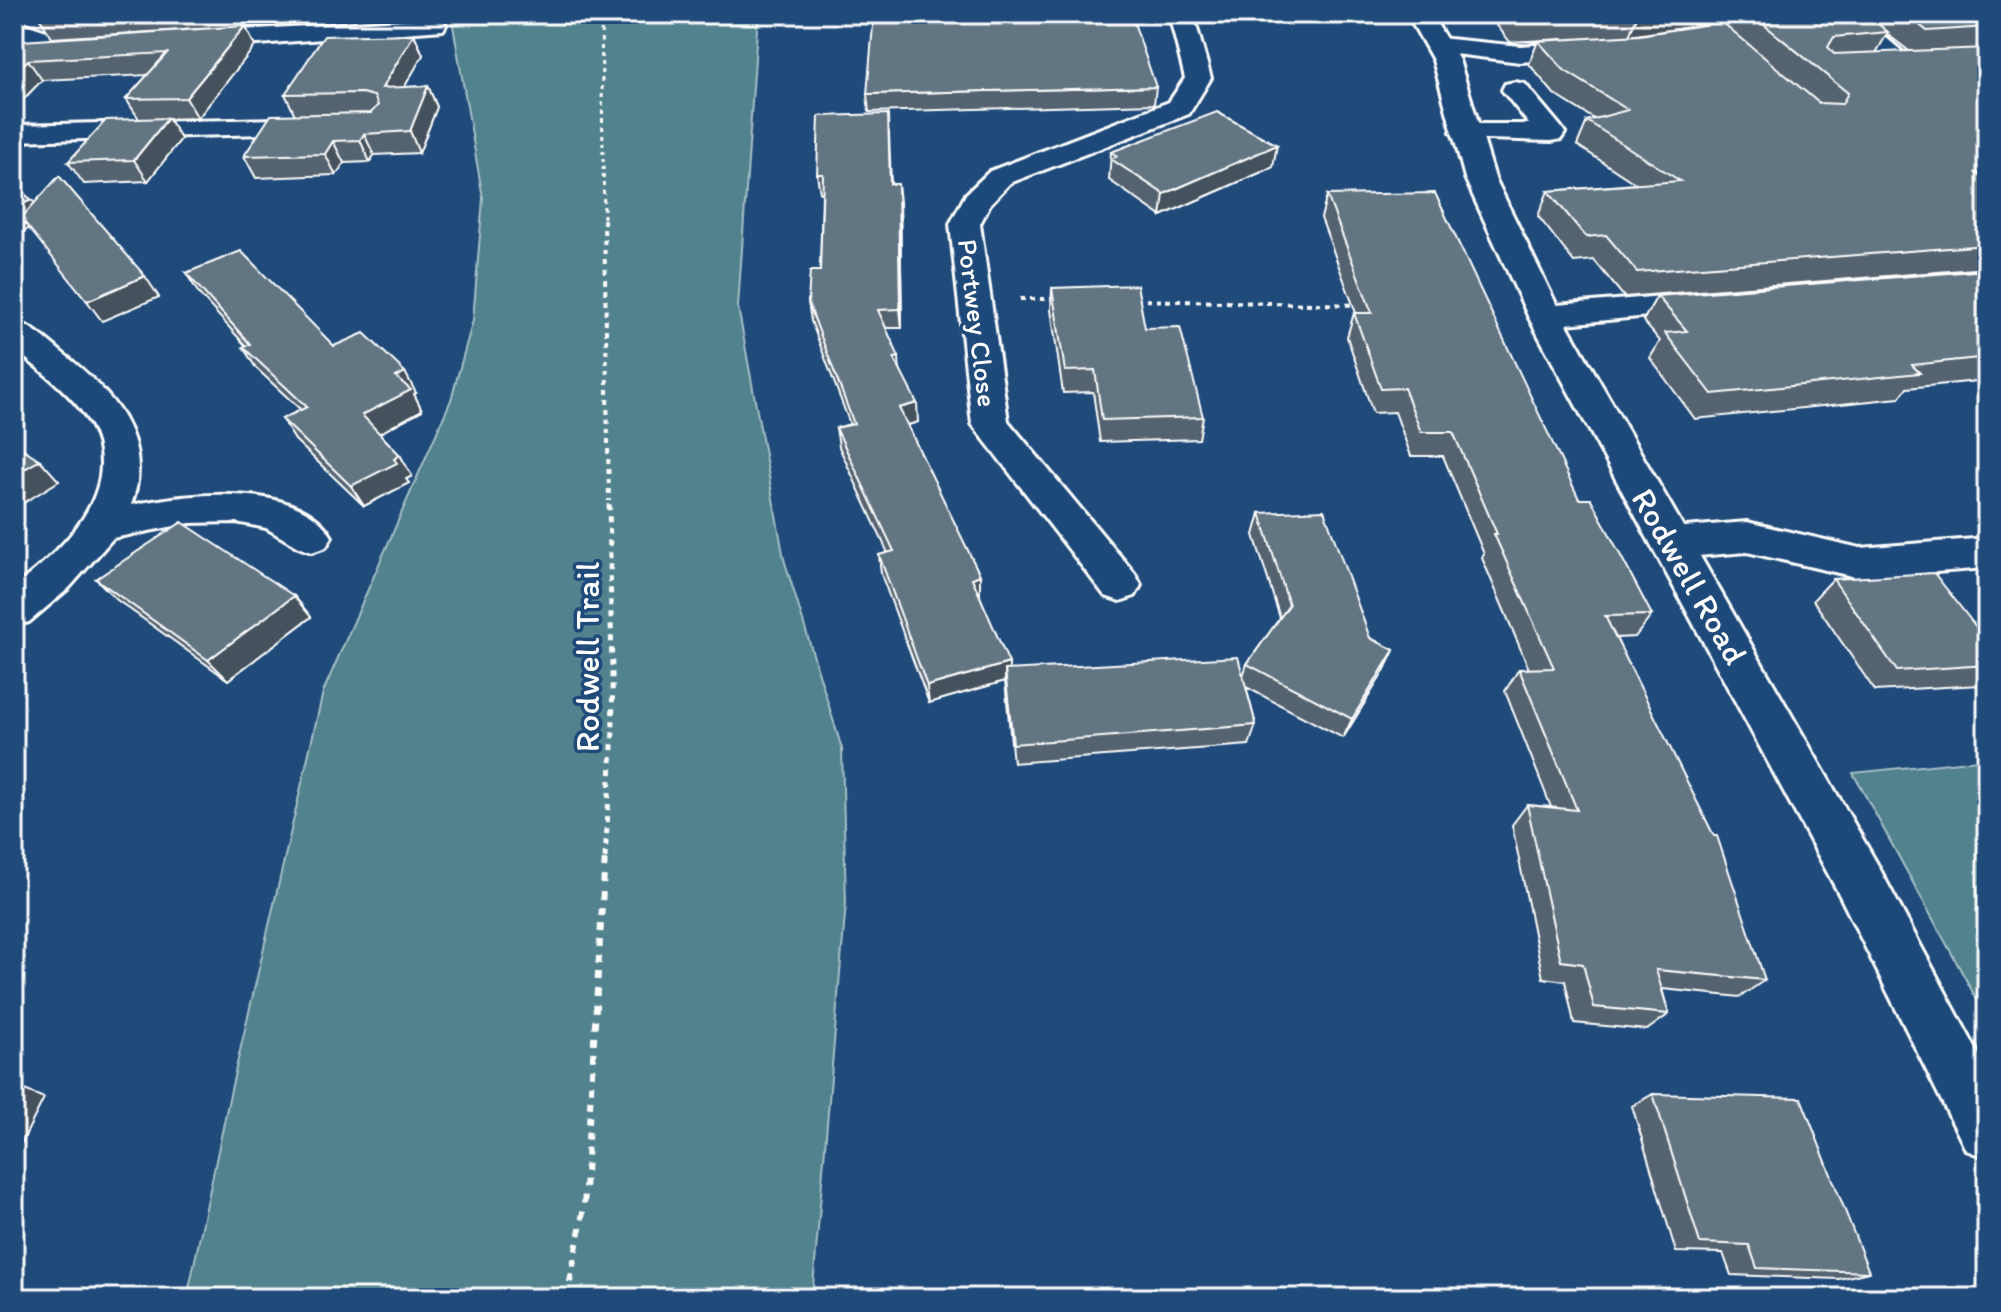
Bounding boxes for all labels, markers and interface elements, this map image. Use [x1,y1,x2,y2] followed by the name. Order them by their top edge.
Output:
[951,237,1005,409] street label: Portwey Close
[1623,481,1756,672] street label: Rodwell Road
[567,561,608,752] street label: Rodwell Trail

